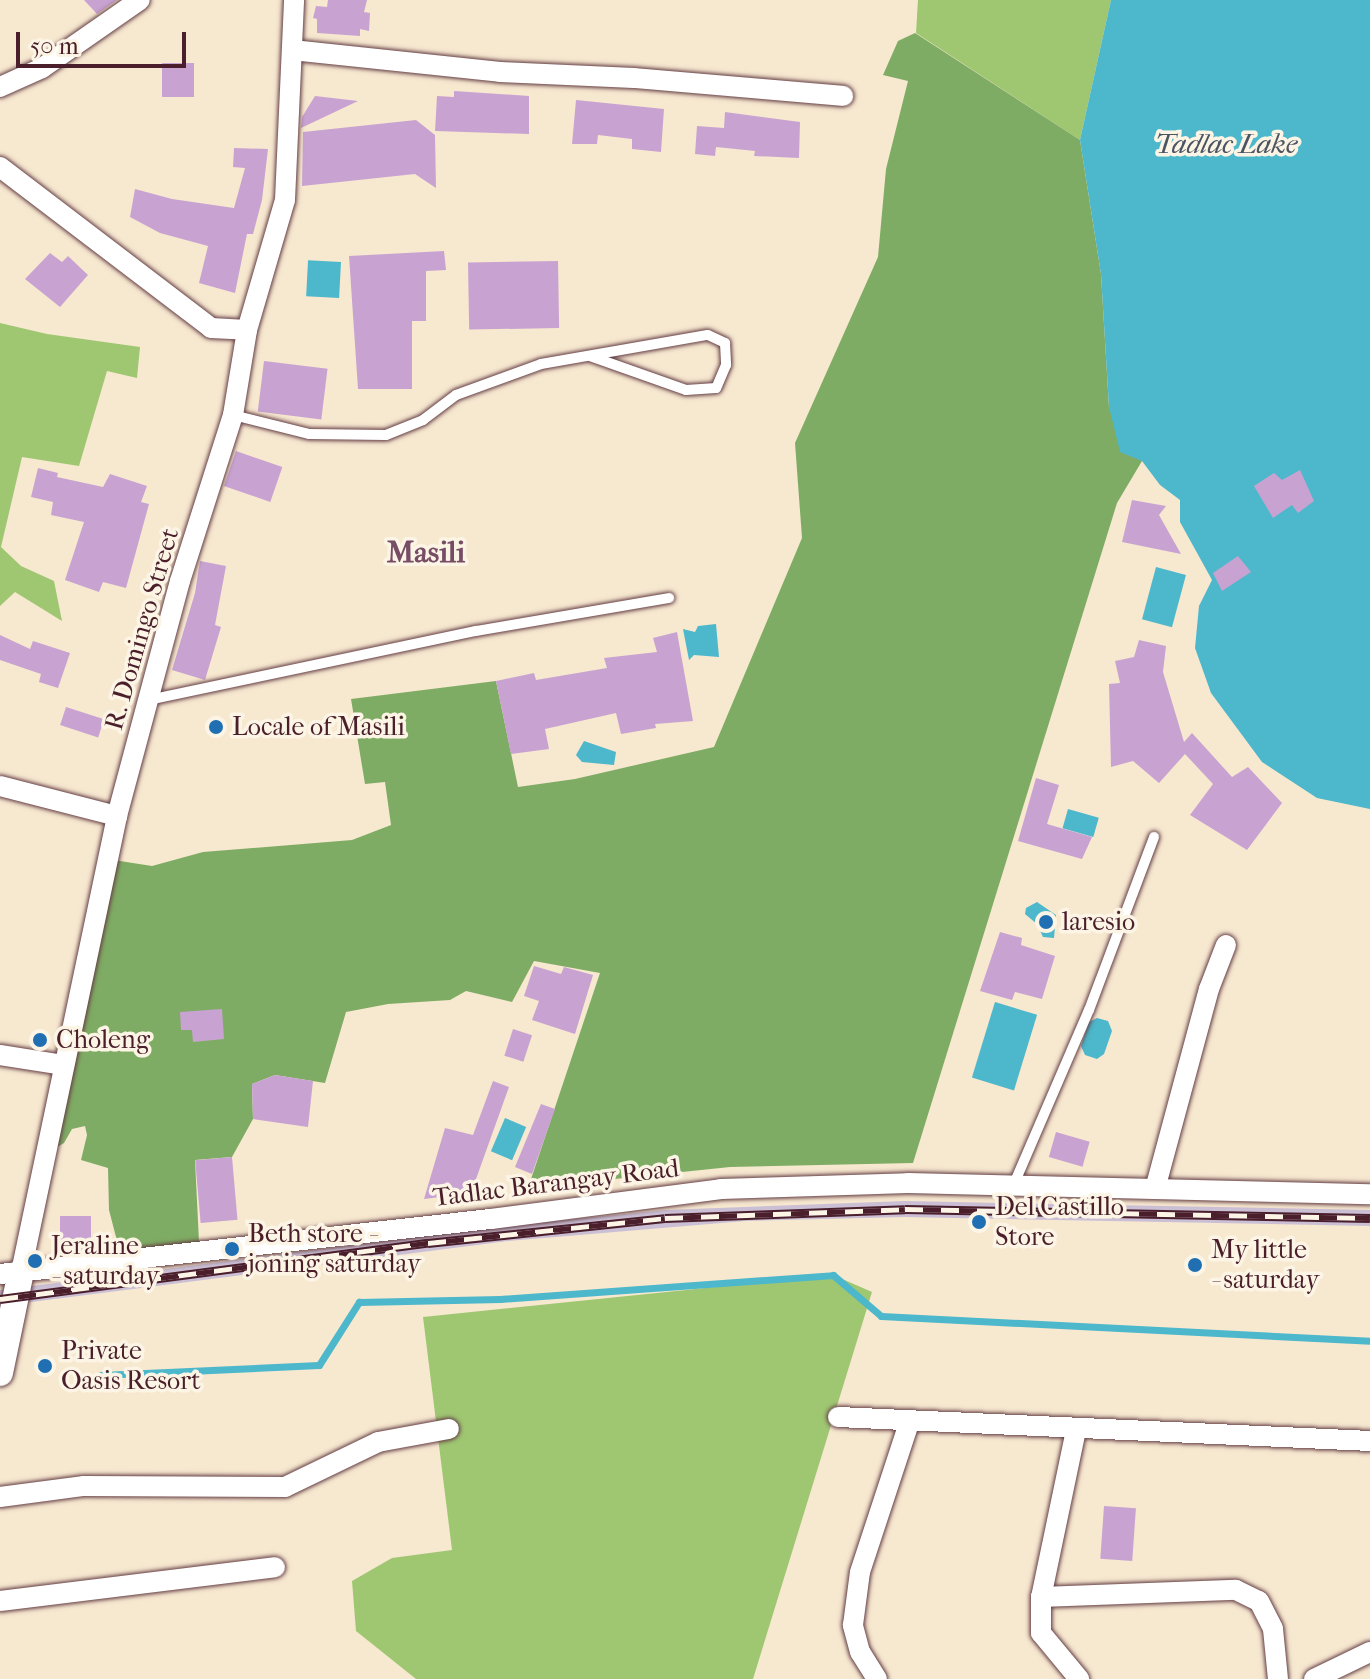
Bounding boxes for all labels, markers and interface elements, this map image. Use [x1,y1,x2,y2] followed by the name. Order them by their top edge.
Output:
[20,16,190,66] scale bar
[30,32,79,60] text: 50 m
[1155,127,1297,161] water label: Tadlac Lake
[98,524,186,734] street label: R. Domingo Street
[387,535,465,571] district label: Masili
[232,711,405,743] place label: Locale of Masili
[207,718,225,736] marker: Locale of Masili
[1062,906,1135,938] place label: laresio
[1037,913,1055,931] marker: laresio
[56,1024,150,1056] place label: Choleng
[31,1031,49,1049] marker: Choleng
[431,1152,681,1214] street label: Tadlac Barangay Road
[995,1191,1124,1252] place label: Del Castillo Store
[970,1213,988,1231] marker: Del Castillo Store
[248,1218,421,1280] place label: Beth store - joning saturday
[51,1230,159,1292] place label: Jeraline - saturday
[1211,1234,1319,1296] place label: My little - saturday
[223,1240,241,1258] marker: Beth store - joning saturday
[26,1252,44,1270] marker: Jeraline - saturday
[1186,1256,1204,1274] marker: My little - saturday
[61,1335,201,1396] place label: Private Oasis Resort
[36,1357,54,1375] marker: Private Oasis Resort

